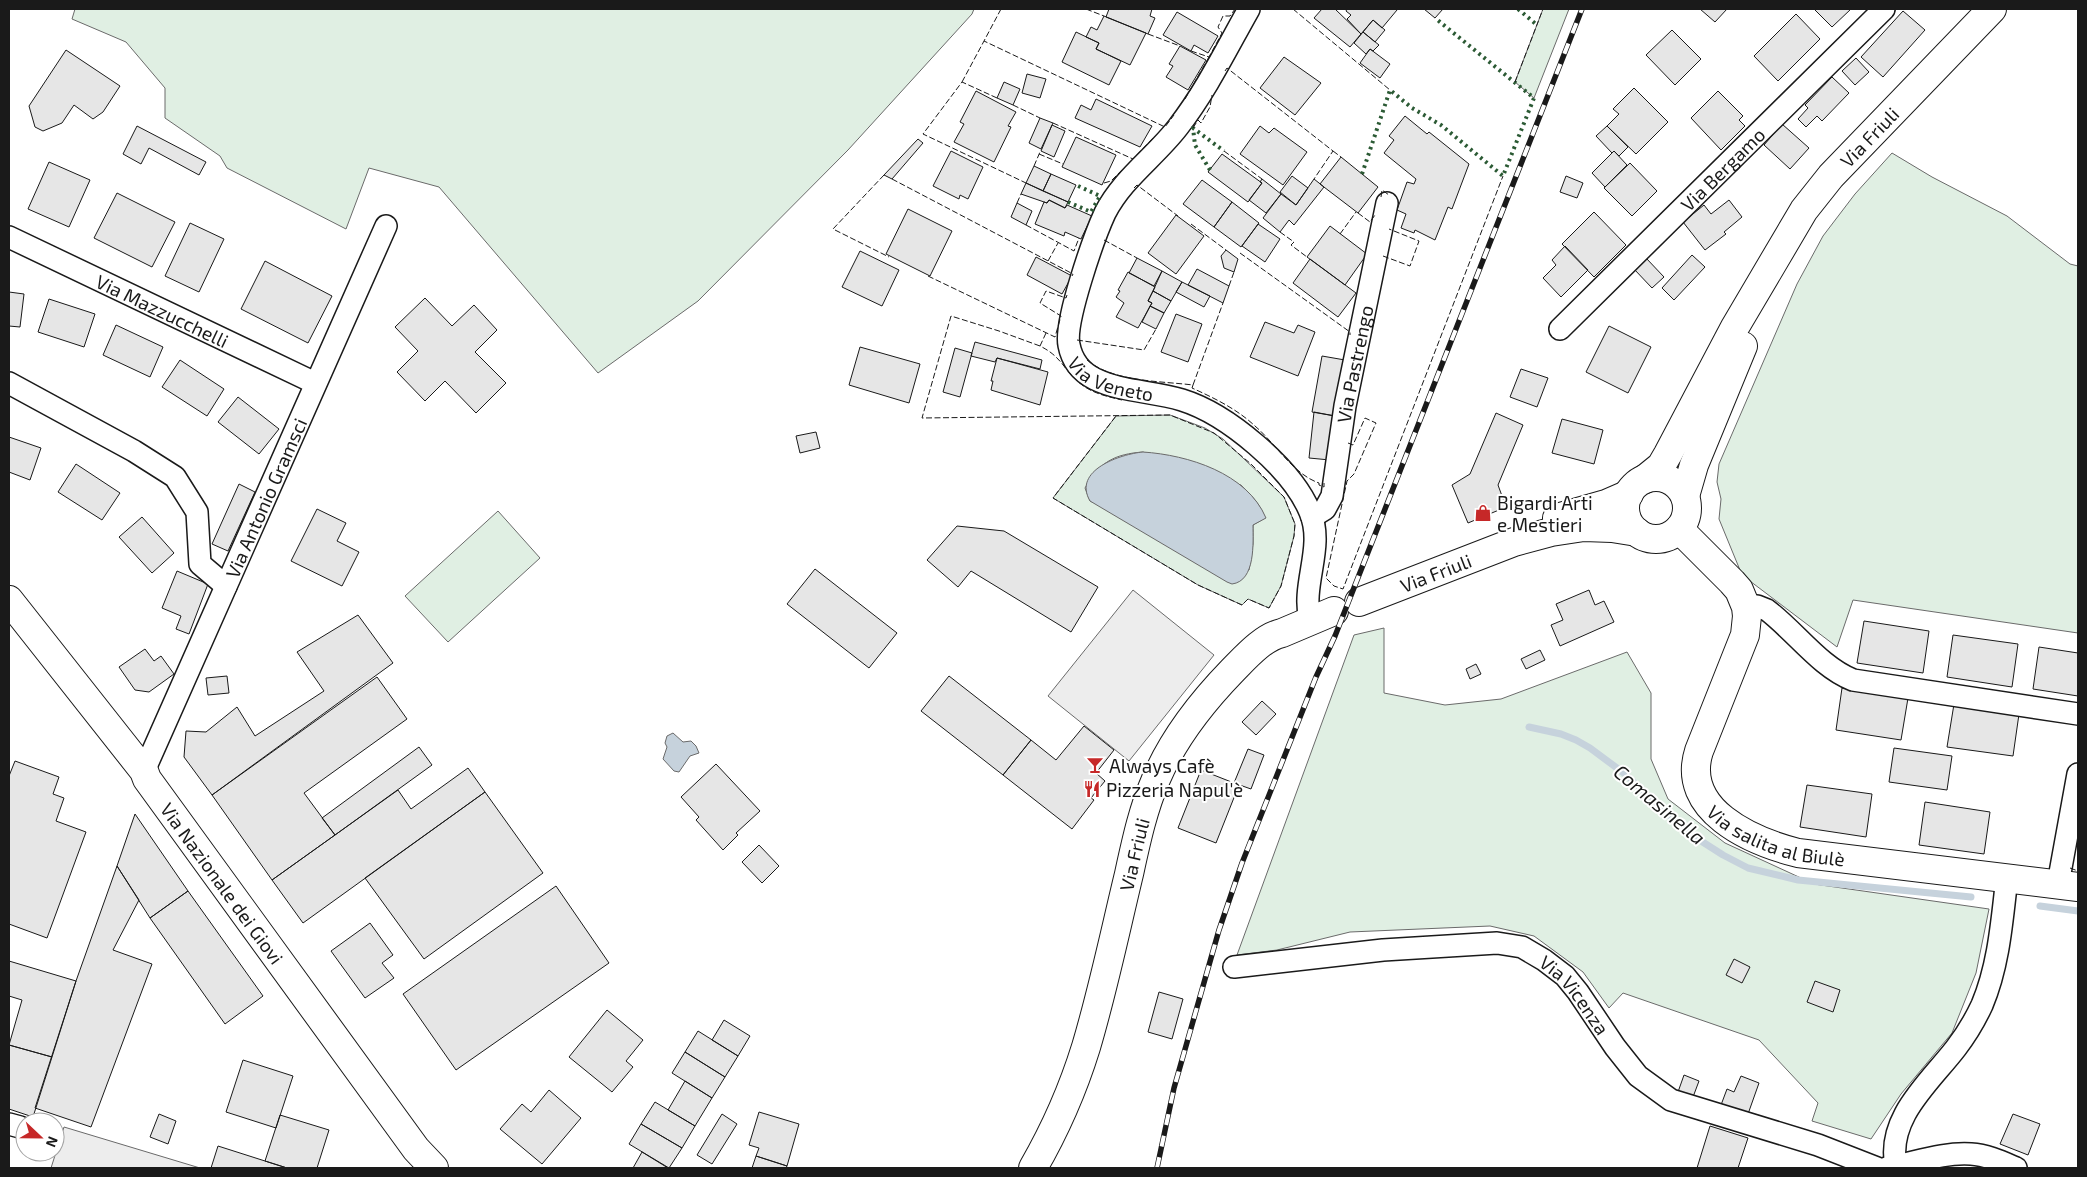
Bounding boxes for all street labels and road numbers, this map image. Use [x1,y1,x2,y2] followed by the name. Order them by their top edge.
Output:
[1835,102,1903,171] street label: Via Friuli
[1675,122,1769,215] street label: Via Bergamo
[92,269,232,352] street label: Via Mazzucchelli
[1331,303,1377,424] street label: Via Pastrengo
[1063,352,1155,405] street label: Via Veneto
[220,414,311,581] street label: Via Antonio Gramsci
[1397,548,1474,597] street label: Via Friuli
[156,798,289,968] street label: Via Nazionale dei Giovi
[1703,800,1846,870] street label: Via salita al Biulè
[1114,815,1153,893] street label: Via Friuli
[1536,950,1615,1039] street label: Via Vicenza

